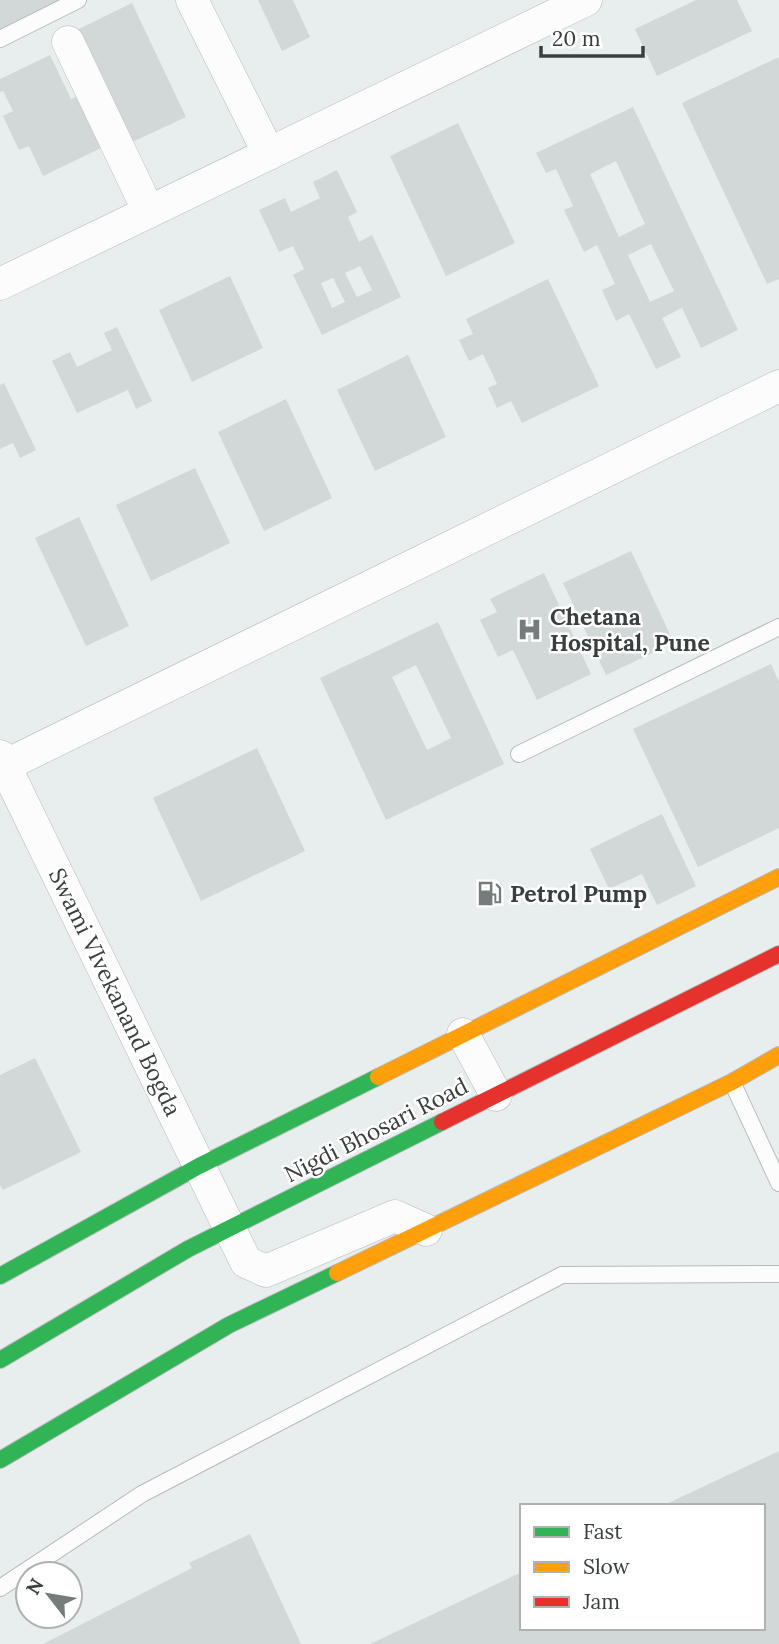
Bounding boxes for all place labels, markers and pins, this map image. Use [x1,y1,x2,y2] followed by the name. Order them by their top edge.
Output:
[550,602,710,657] place label: Chetana Hospital, Pune
[516,616,544,644] hospital icon: Chetana Hospital, Pune
[510,879,647,908] place label: Petrol Pump
[476,880,504,908] fuel station icon: Petrol Pump

